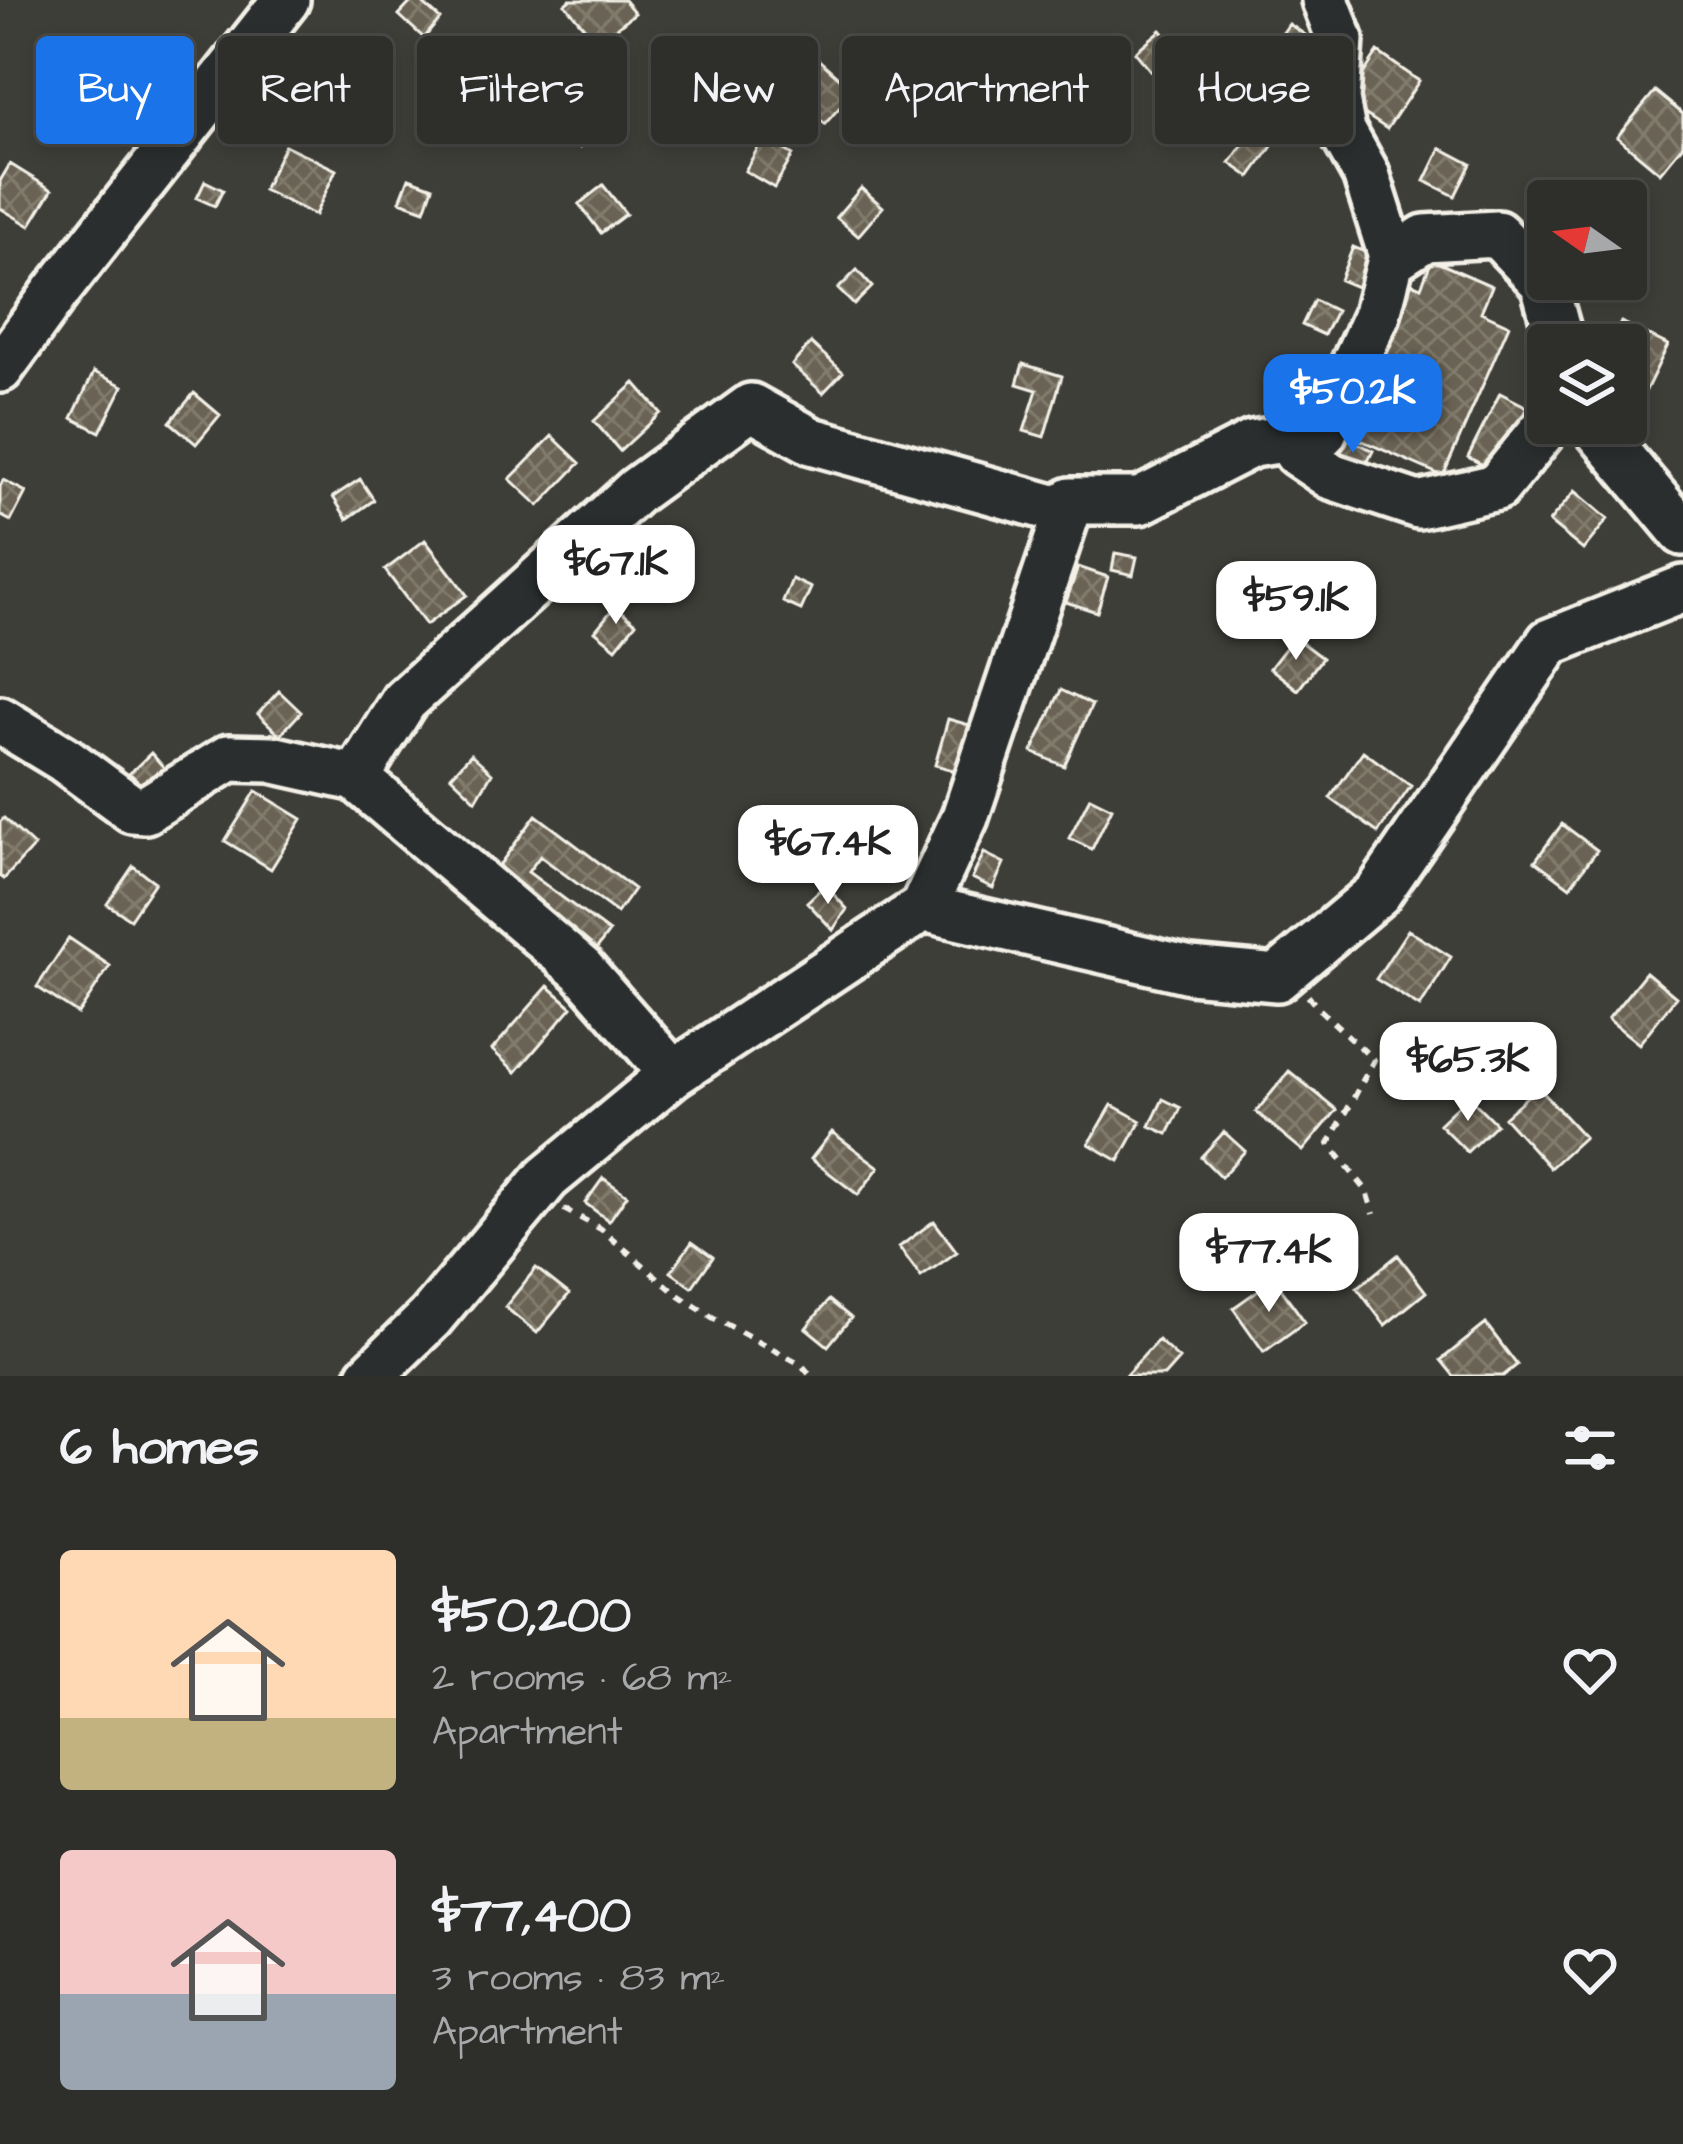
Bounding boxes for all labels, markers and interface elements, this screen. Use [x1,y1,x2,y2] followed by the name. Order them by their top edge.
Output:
[36,36,194,144] chip: Buy
[218,36,393,144] chip: Rent
[417,36,627,144] chip: Filters
[651,36,818,144] chip: New
[842,36,1131,144] chip: Apartment
[1155,36,1353,144] chip: House
[1527,180,1647,300] north arrow
[1527,180,1647,444] map controls
[1527,324,1647,444] button: layers
[1255,354,1451,456] pin: $50.2K
[1290,366,1416,420] text: $50.2K
[518,525,714,627] pin: $67.1K
[564,537,668,591] text: $67.1K
[1198,561,1394,663] pin: $59.1K
[1243,573,1349,627] text: $59.1K
[730,805,926,907] pin: $67.4K
[765,817,891,871] text: $67.4K
[1370,1022,1566,1124] pin: $65.3K
[1407,1034,1529,1088] text: $65.3K
[1171,1213,1367,1315] pin: $77.4K
[1206,1225,1332,1279] text: $77.4K
[60,1413,259,1484] text: 6 homes
[1557,1415,1623,1481] icon: filters
[432,1581,631,1652] text: $50,200
[156,1598,300,1742] icon: home
[1557,1637,1623,1703] icon: heart
[432,1652,732,1706] text: 2 rooms · 68 m²
[432,1706,623,1760] text: Apartment
[432,1881,631,1952] text: $77,400
[156,1898,300,2042] icon: home
[1557,1937,1623,2003] icon: heart
[432,1952,725,2006] text: 3 rooms · 83 m²
[432,2006,623,2060] text: Apartment

